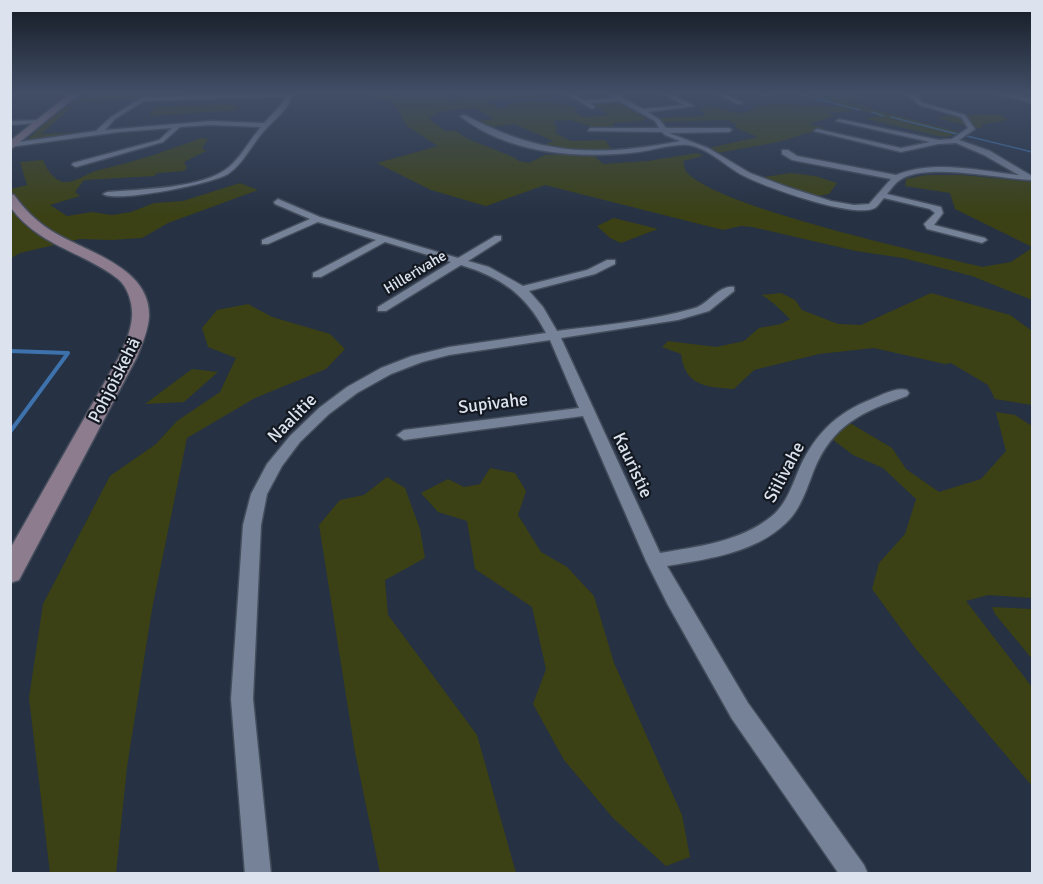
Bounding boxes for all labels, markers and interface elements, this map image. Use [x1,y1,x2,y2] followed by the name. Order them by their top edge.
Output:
[380,246,450,298] street label: Hillerivahe
[83,334,145,426] street label: Pohjoiskehä
[457,388,529,418] street label: Supivahe
[263,389,321,447] street label: Naalitie
[608,429,658,501] street label: Kauristie
[759,438,809,506] street label: Siilivahe

